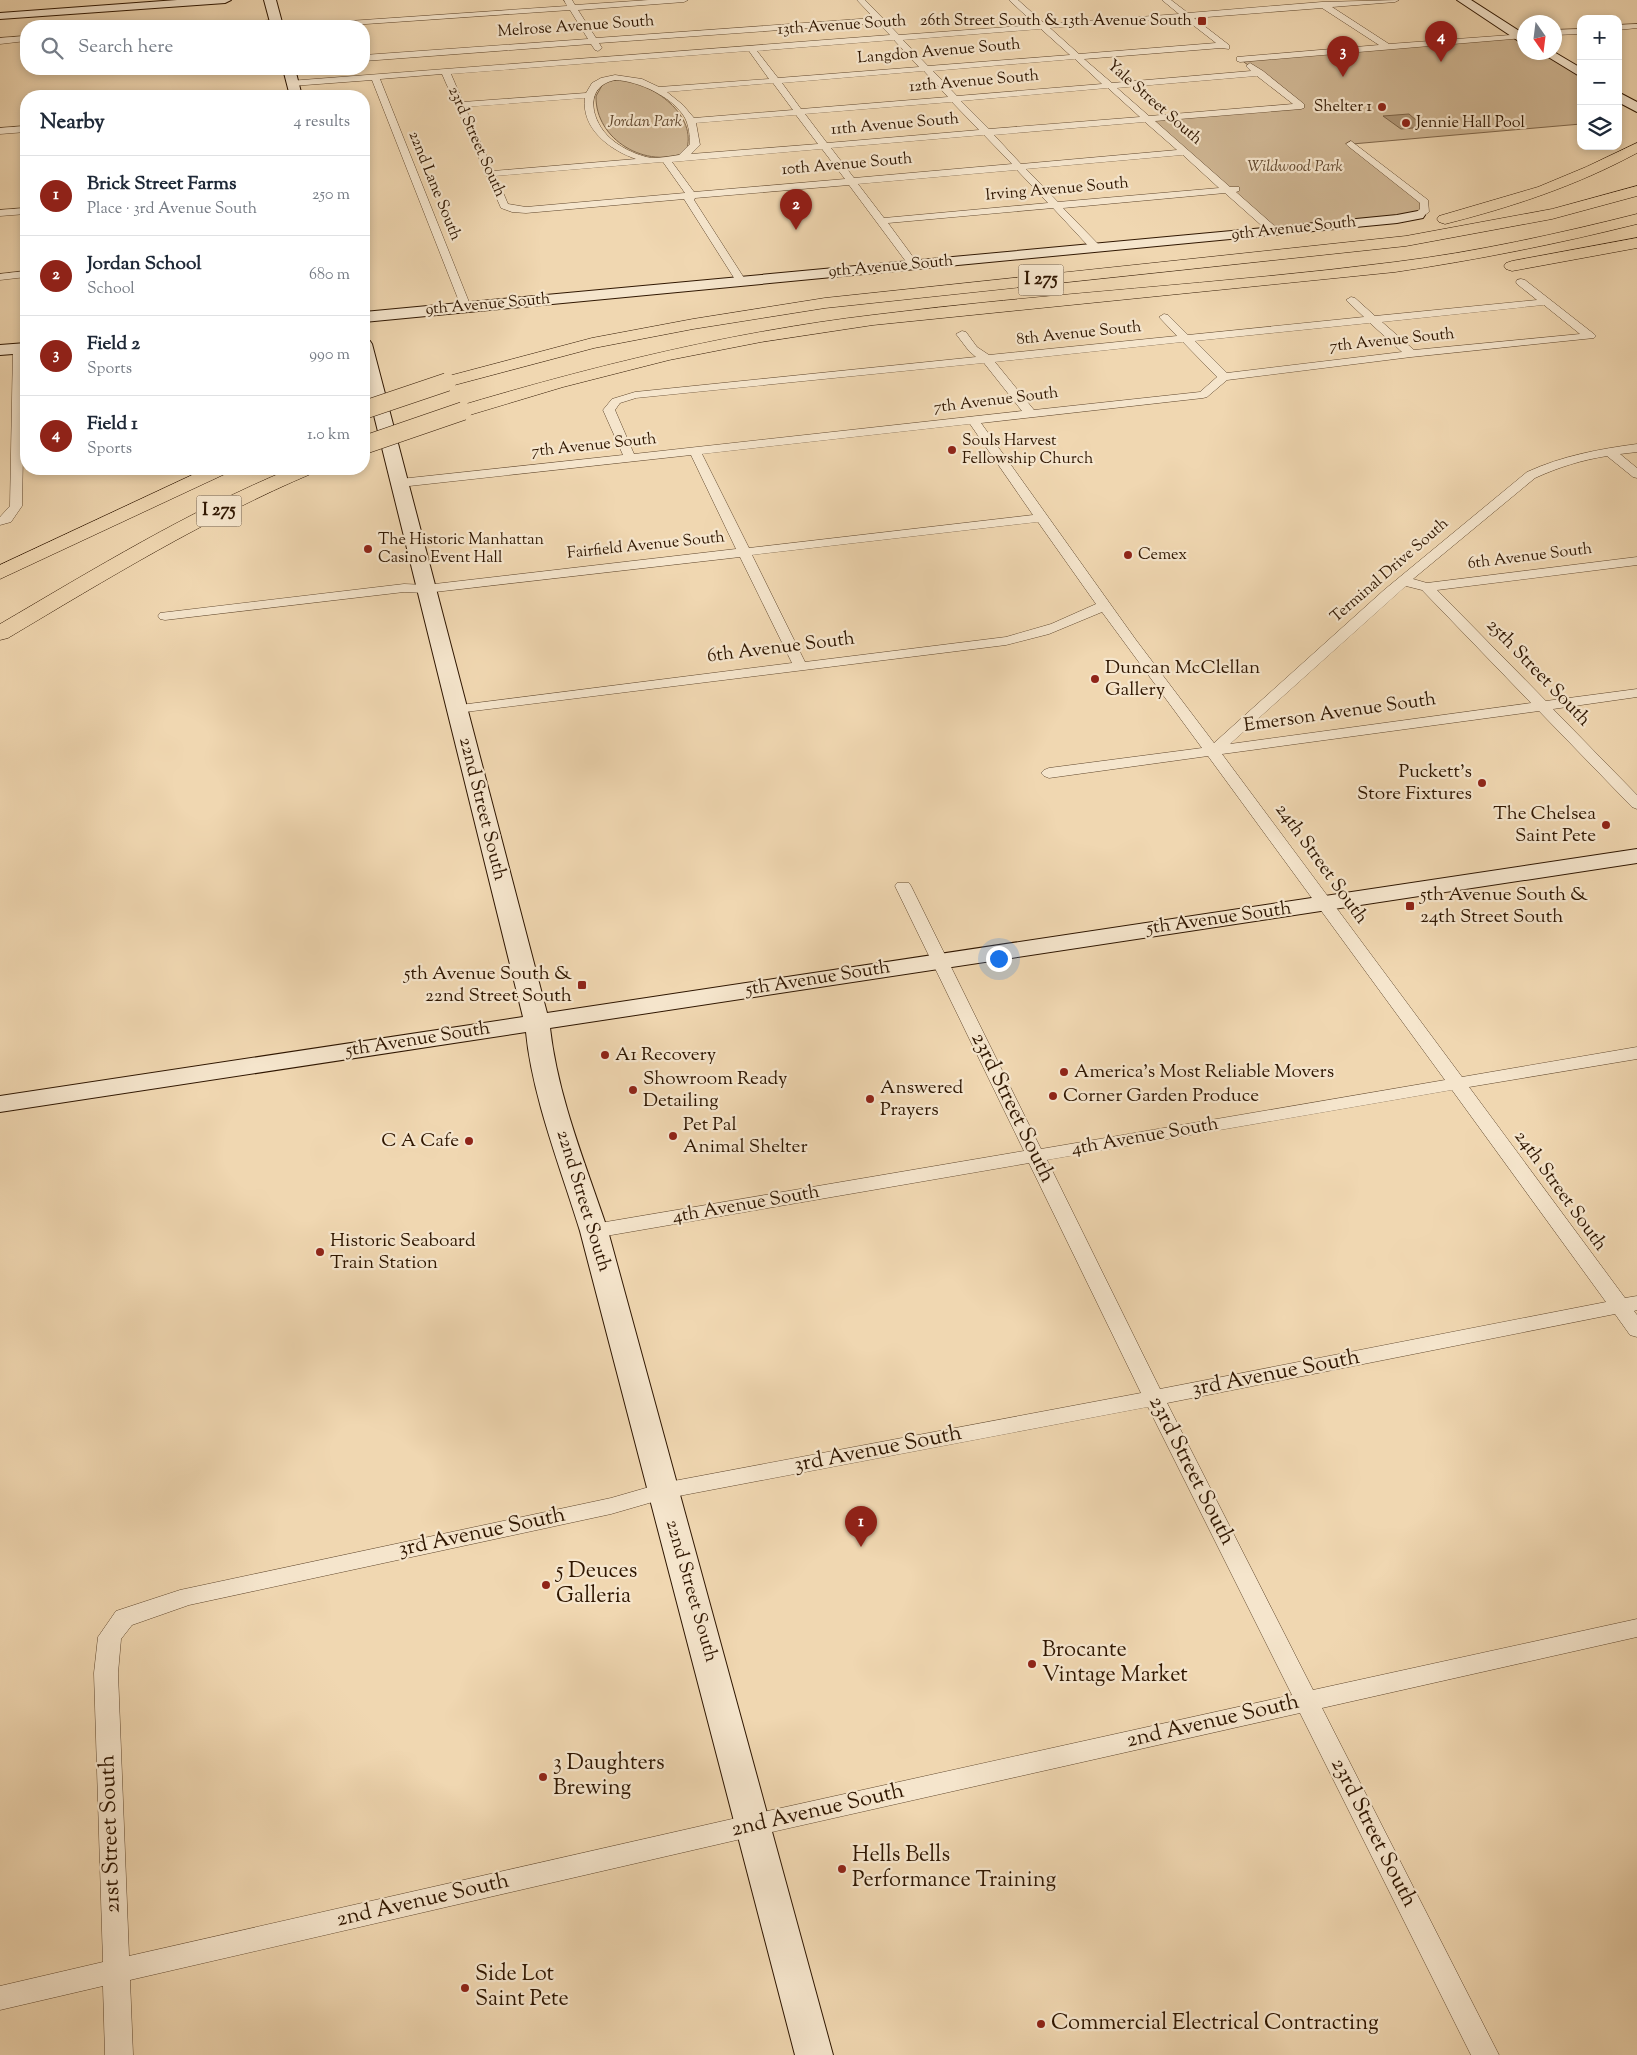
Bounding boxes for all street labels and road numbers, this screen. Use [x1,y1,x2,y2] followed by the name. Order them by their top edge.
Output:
[497,10,656,44] street label: Melrose Avenue South
[777,10,908,42] street label: 13th Avenue South
[856,33,1022,71] street label: Langdon Avenue South
[1101,55,1207,151] street label: Yale Street South
[908,65,1041,99] street label: 12th Avenue South
[441,83,511,202] street label: 23rd Street South
[830,108,961,142] street label: 11th Avenue South
[402,128,467,245] street label: 22nd Lane South
[781,148,914,182] street label: 10th Avenue South
[984,172,1130,208] street label: Irving Avenue South
[1231,211,1358,247] street label: 9th Avenue South
[828,250,955,284] street label: 9th Avenue South
[1018,264,1064,296] road number: I 275
[425,288,552,322] street label: 9th Avenue South
[1015,316,1143,352] street label: 8th Avenue South
[1328,323,1456,359] street label: 7th Avenue South
[932,382,1060,420] street label: 7th Avenue South
[530,428,658,464] street label: 7th Avenue South
[196,496,242,526] road number: I 275
[1326,513,1455,629] street label: Terminal Drive South
[566,526,727,566] street label: Fairfield Avenue South
[1466,538,1594,576] street label: 6th Avenue South
[1479,613,1597,733] street label: 25th Street South
[705,626,857,670] street label: 6th Avenue South
[1242,686,1438,740] street label: Emerson Avenue South
[451,734,513,884] street label: 22nd Street South
[1268,798,1374,930] street label: 24th Street South
[1144,895,1293,943] street label: 5th Avenue South
[743,954,892,1004] street label: 5th Avenue South
[343,1015,492,1065] street label: 5th Avenue South
[962,1027,1062,1189] street label: 23rd Street South
[1069,1111,1221,1163] street label: 4th Avenue South
[1507,1125,1613,1257] street label: 24th Street South
[549,1127,617,1275] street label: 22nd Street South
[670,1179,822,1231] street label: 4th Avenue South
[1189,1342,1363,1406] street label: 3rd Avenue South
[1139,1391,1243,1551] street label: 23rd Street South
[791,1418,965,1482] street label: 3rd Avenue South
[395,1500,569,1566] street label: 3rd Avenue South
[658,1517,724,1665] street label: 22nd Street South
[1123,1687,1303,1757] street label: 2nd Avenue South
[1321,1753,1425,1913] street label: 23rd Street South
[92,1754,130,1914] street label: 21st Street South
[728,1776,908,1846] street label: 2nd Avenue South
[333,1866,513,1936] street label: 2nd Avenue South

